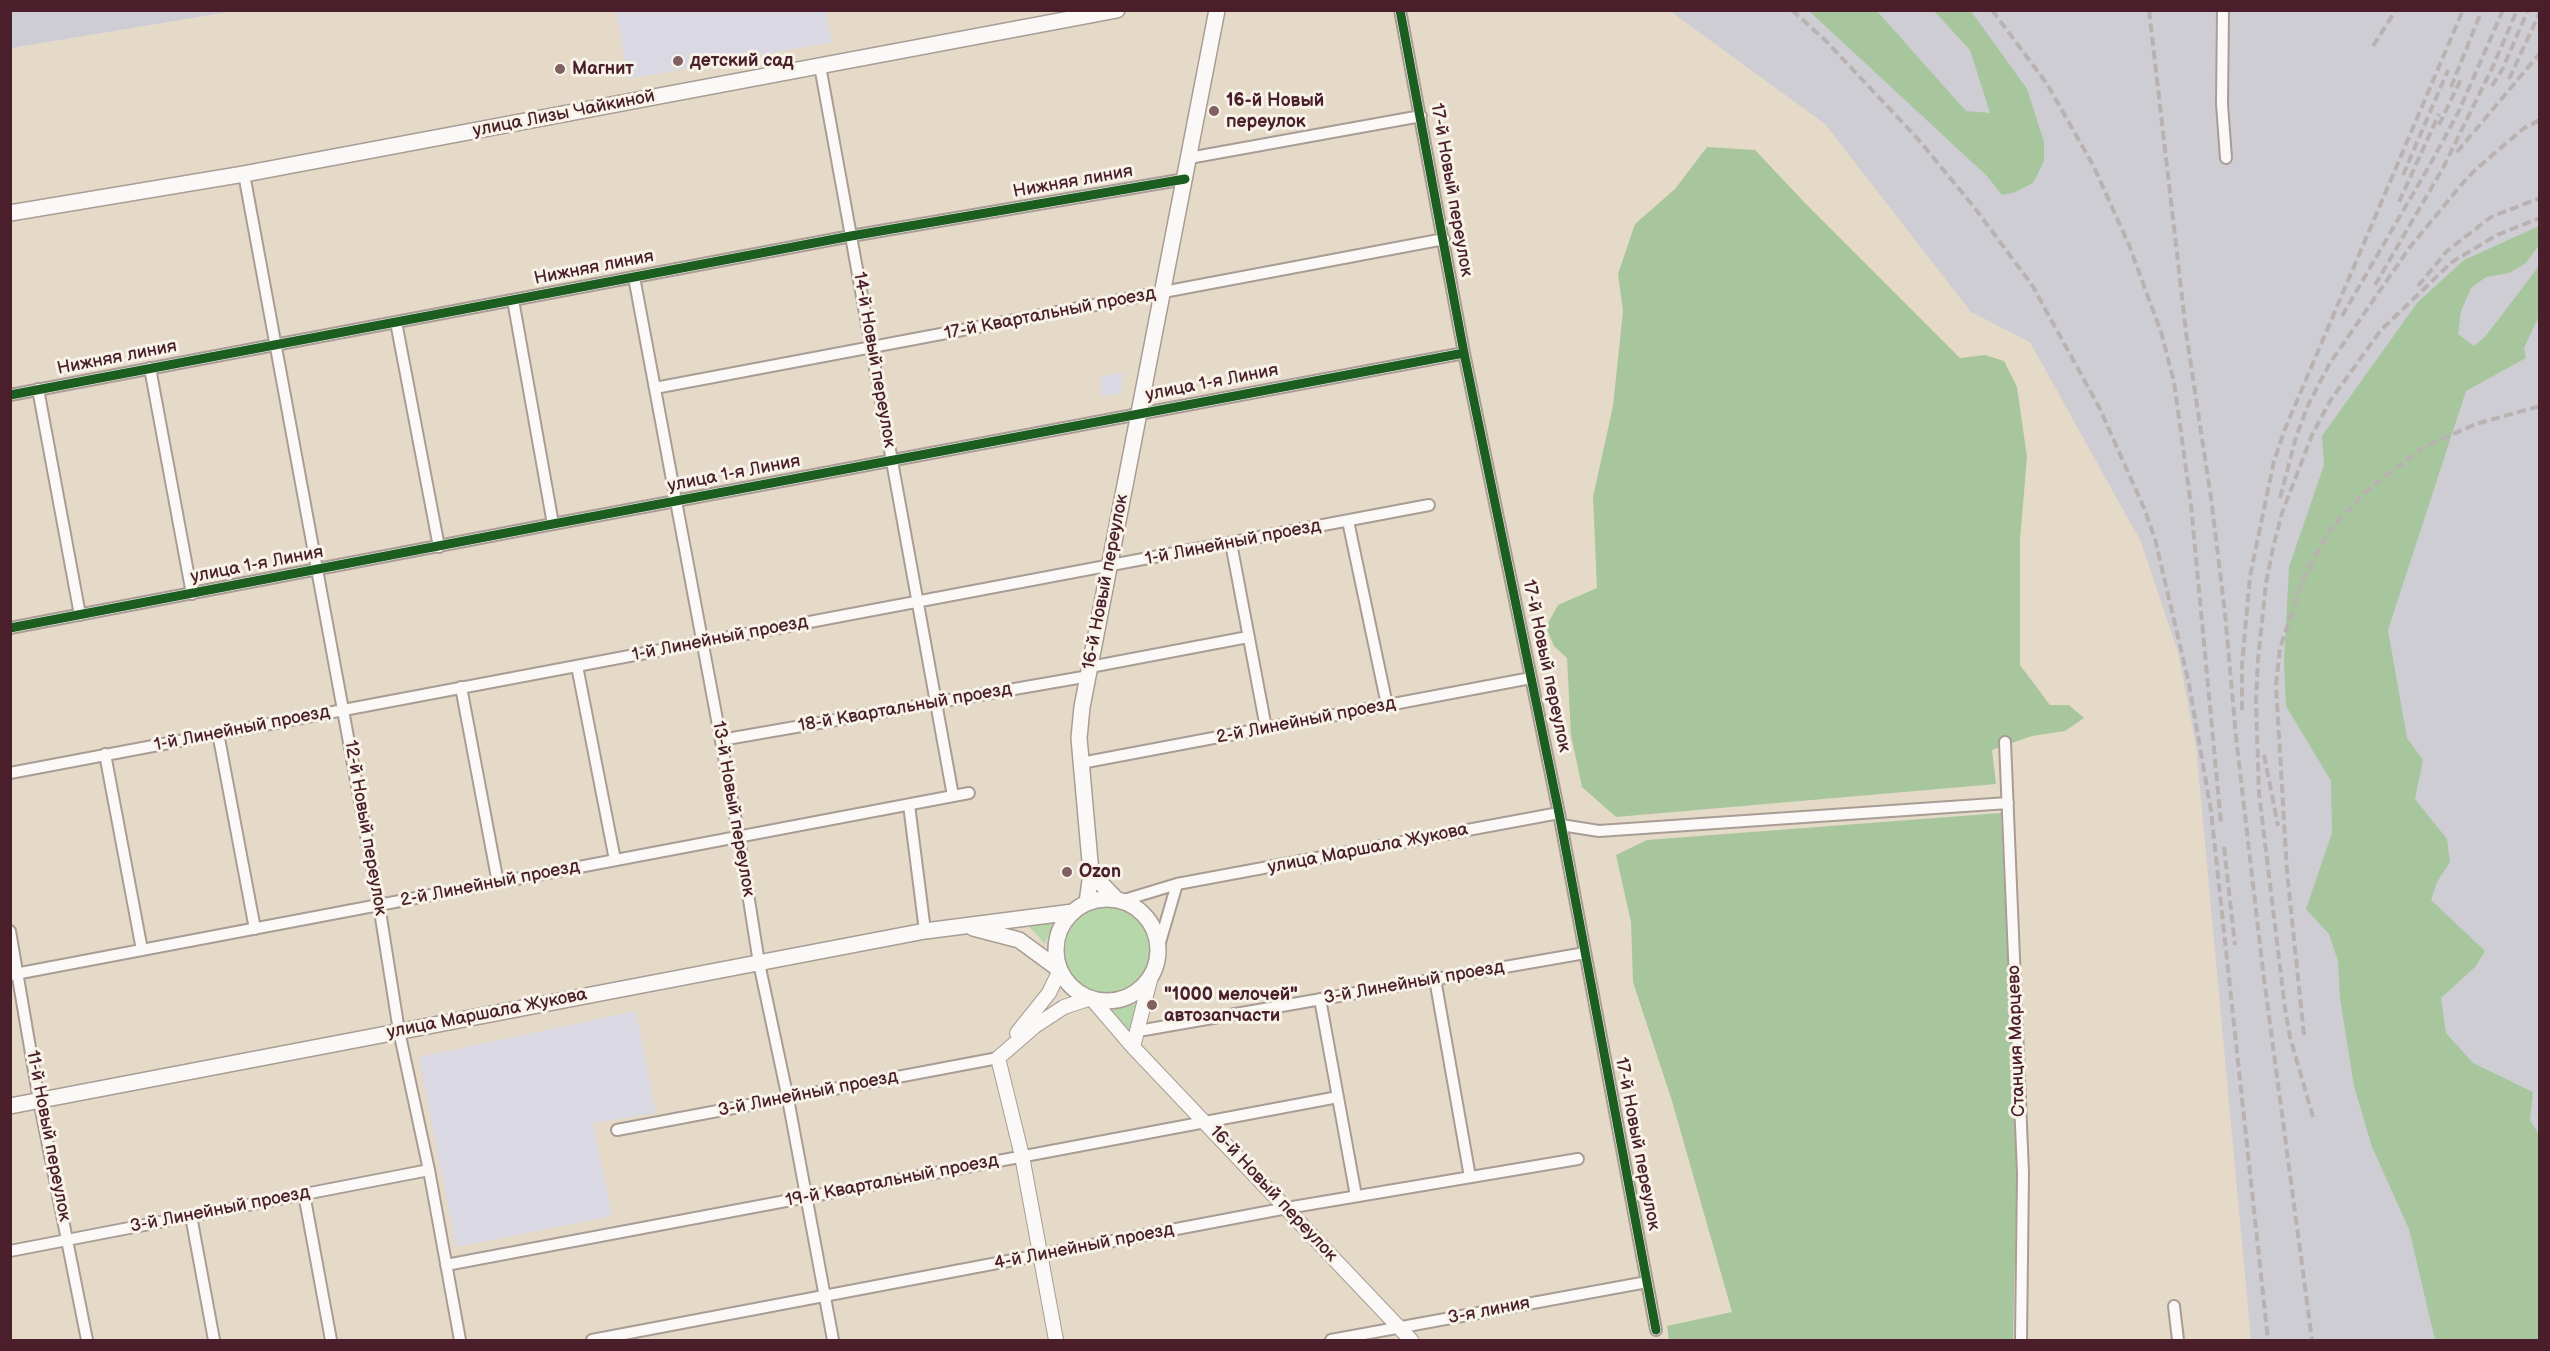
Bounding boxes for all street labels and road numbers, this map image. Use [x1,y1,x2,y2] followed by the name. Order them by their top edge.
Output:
[471,86,657,142] street label: улица Лизы Чайкиной
[1425,102,1477,278] street label: 17-й Новый переулок
[1011,161,1135,203] street label: Нижняя линия
[532,246,656,290] street label: Нижняя линия
[848,270,900,450] street label: 14-й Новый переулок
[943,283,1157,345] street label: 17-й Квартальный проезд
[55,336,179,380] street label: Нижняя линия
[1144,360,1280,406] street label: улица 1-я Линия
[666,451,802,497] street label: улица 1-я Линия
[1078,493,1134,671] street label: 16-й Новый переулок
[1143,515,1323,571] street label: 1-й Линейный проезд
[189,542,325,588] street label: улица 1-я Линия
[1517,578,1575,754] street label: 17-й Новый переулок
[630,611,810,667] street label: 1-й Линейный проезд
[797,679,1013,737] street label: 18-й Квартальный проезд
[1215,693,1397,749] street label: 2-й Линейный проезд
[152,701,332,757] street label: 1-й Линейный проезд
[707,719,759,899] street label: 13-й Новый переулок
[339,739,391,917] street label: 12-й Новый переулок
[1266,819,1470,879] street label: улица Маршала Жукова
[399,856,581,912] street label: 2-й Линейный проезд
[1322,957,1506,1009] street label: 3-й Линейный проезд
[2004,965,2030,1117] street label: Станция Марцево
[385,984,589,1044] street label: улица Маршала Жукова
[21,1049,75,1223] street label: 11-й Новый переулок
[1610,1056,1664,1232] street label: 17-й Новый переулок
[716,1066,900,1122] street label: 3-й Линейный проезд
[1204,1122,1342,1266] street label: 16-й Новый переулок
[784,1150,1000,1212] street label: 19-й Квартальный проезд
[128,1182,312,1238] street label: 3-й Линейный проезд
[992,1219,1176,1275] street label: 4-й Линейный проезд
[1446,1292,1532,1330] street label: 3-я линия

